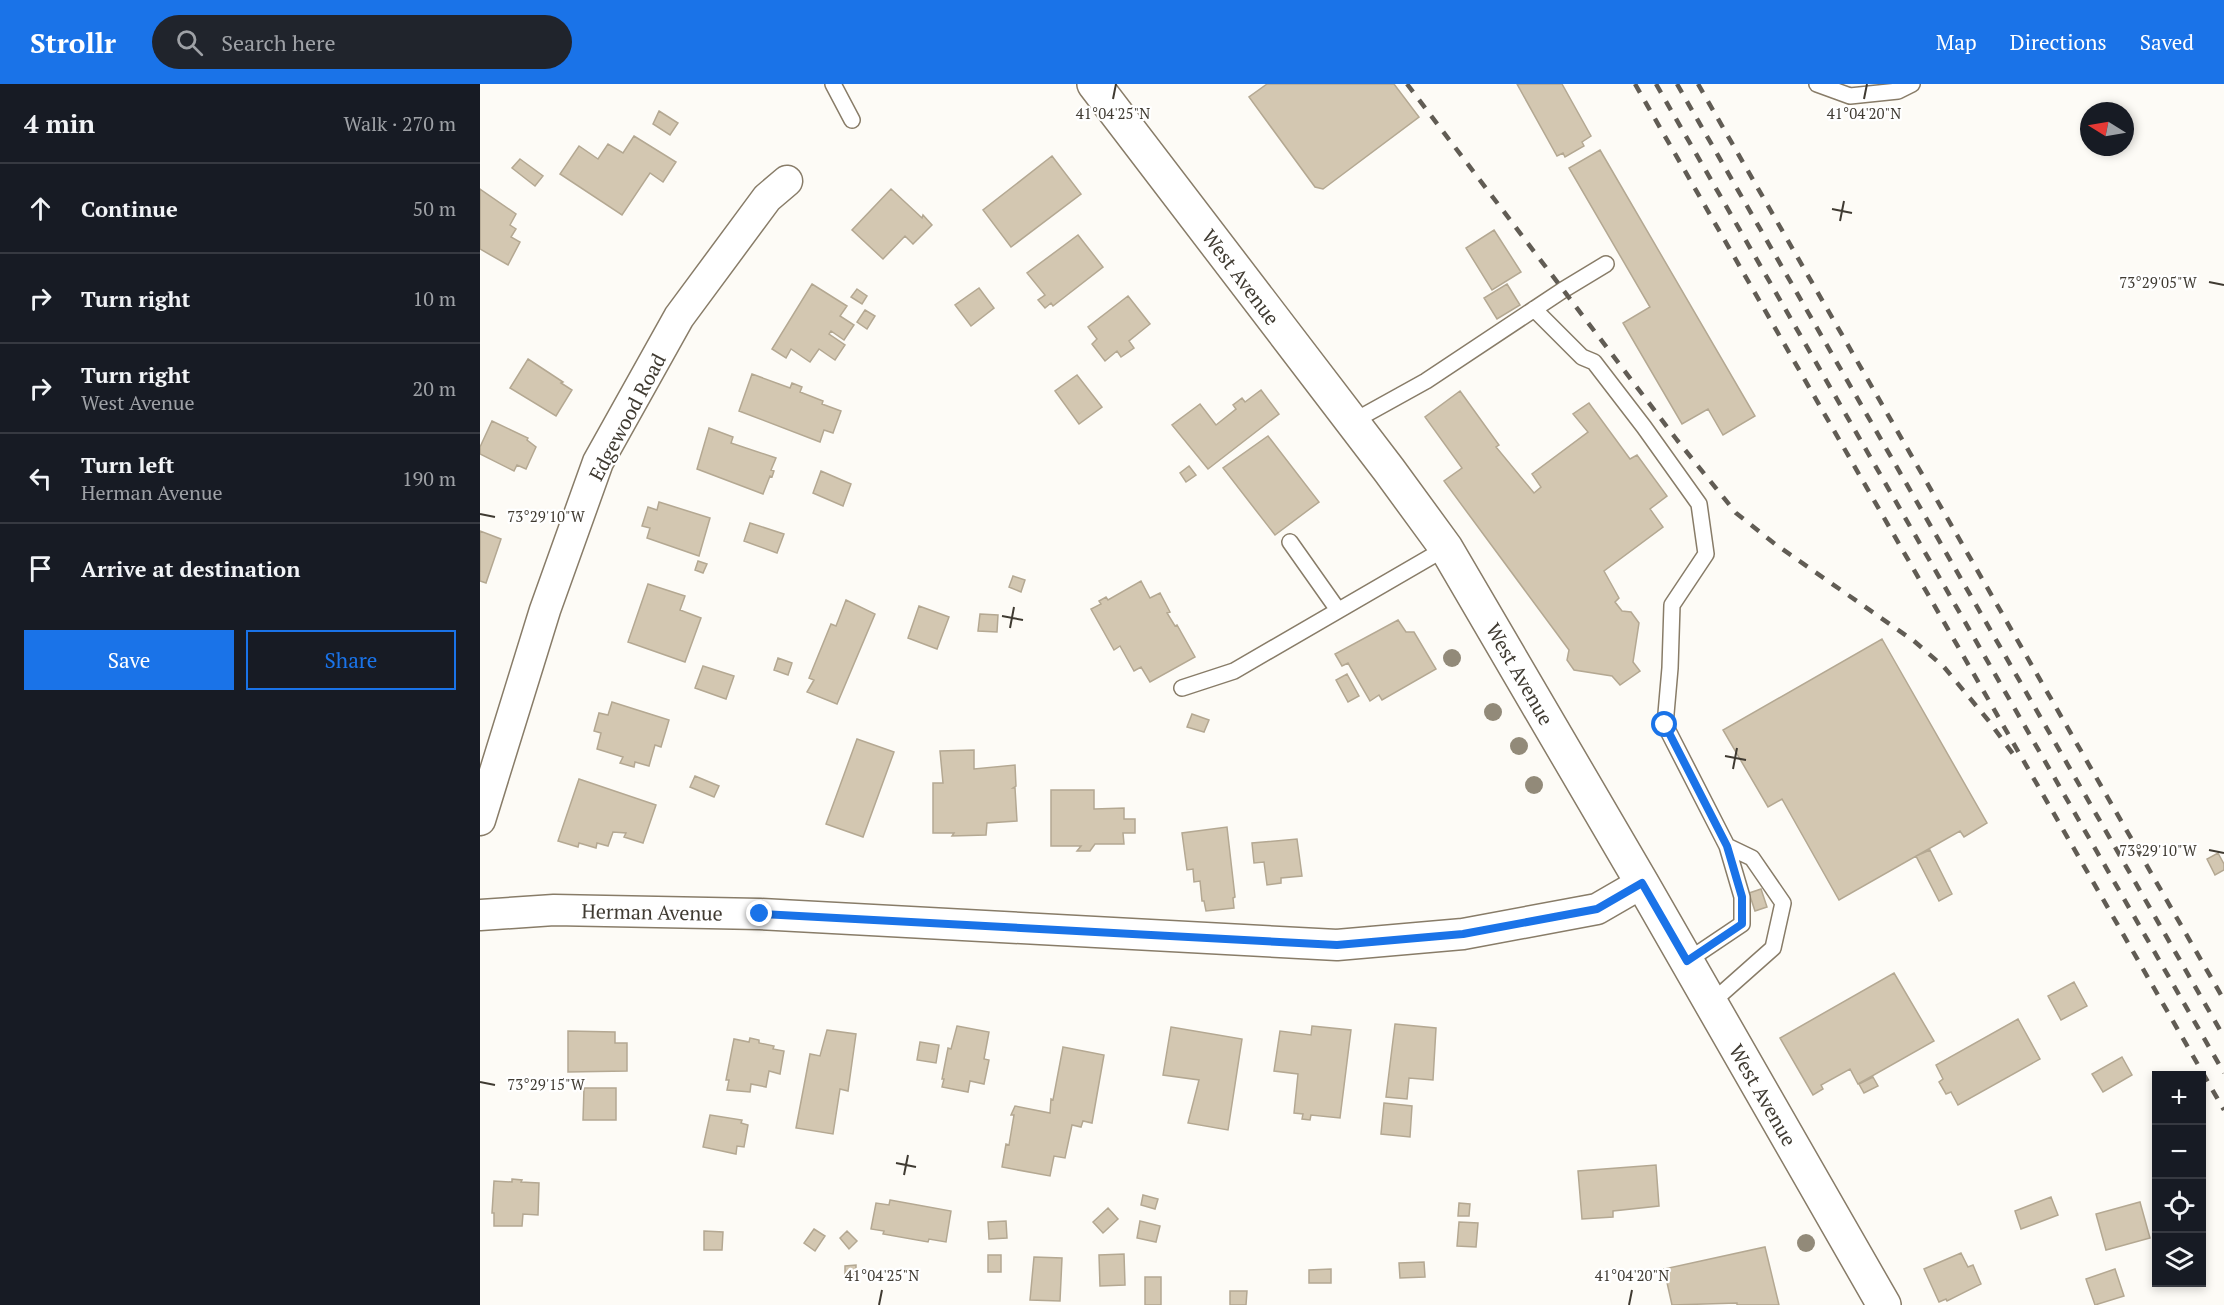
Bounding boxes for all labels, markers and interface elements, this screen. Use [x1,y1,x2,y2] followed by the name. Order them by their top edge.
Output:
[152,15,572,69] search box
[30,24,116,61] text: Strollr
[173,26,206,59] icon: search
[221,28,336,57] text: Search here
[1936,28,1977,56] text: Map
[2010,28,2107,56] text: Directions
[2140,28,2194,56] text: Saved
[2080,102,2134,156] north arrow
[1076,103,1150,123] text: 41°04'25"N
[1827,103,1901,123] text: 41°04'20"N
[24,106,95,140] text: 4 min
[344,110,456,137] text: Walk · 270 m
[24,192,57,225] icon: ahead
[81,194,178,223] text: Continue
[413,195,456,222] text: 50 m
[1196,224,1286,330] street label: West Avenue
[2119,272,2198,292] text: 73°29'05"W
[24,282,57,315] icon: right
[81,284,190,313] text: Turn right
[413,285,456,312] text: 10 m
[582,349,672,485] street label: Edgewood Road
[81,360,190,389] text: Turn right
[24,372,57,405] icon: right
[413,375,456,402] text: 20 m
[81,389,194,416] text: West Avenue
[81,450,174,479] text: Turn left
[24,462,57,495] icon: left
[402,465,456,492] text: 190 m
[81,479,223,506] text: Herman Avenue
[507,506,586,526] text: 73°29'10"W
[24,552,57,585] icon: arrive
[81,554,300,583] text: Arrive at destination
[1480,618,1560,730] street label: West Avenue
[24,630,234,690] button: Save
[246,630,456,690] button: Share
[1651,711,1677,737] route start
[2119,840,2198,860] text: 73°29'10"W
[581,897,723,927] street label: Herman Avenue
[746,900,772,926] route end
[1723,1039,1803,1151] street label: West Avenue
[2152,1071,2206,1287] map controls
[2152,1071,2206,1125] button: +
[507,1074,586,1094] text: 73°29'15"W
[2152,1125,2206,1179] button: −
[2152,1179,2206,1233] button: locate
[2152,1233,2206,1287] button: layers
[845,1265,919,1285] text: 41°04'25"N
[1595,1265,1669,1285] text: 41°04'20"N

